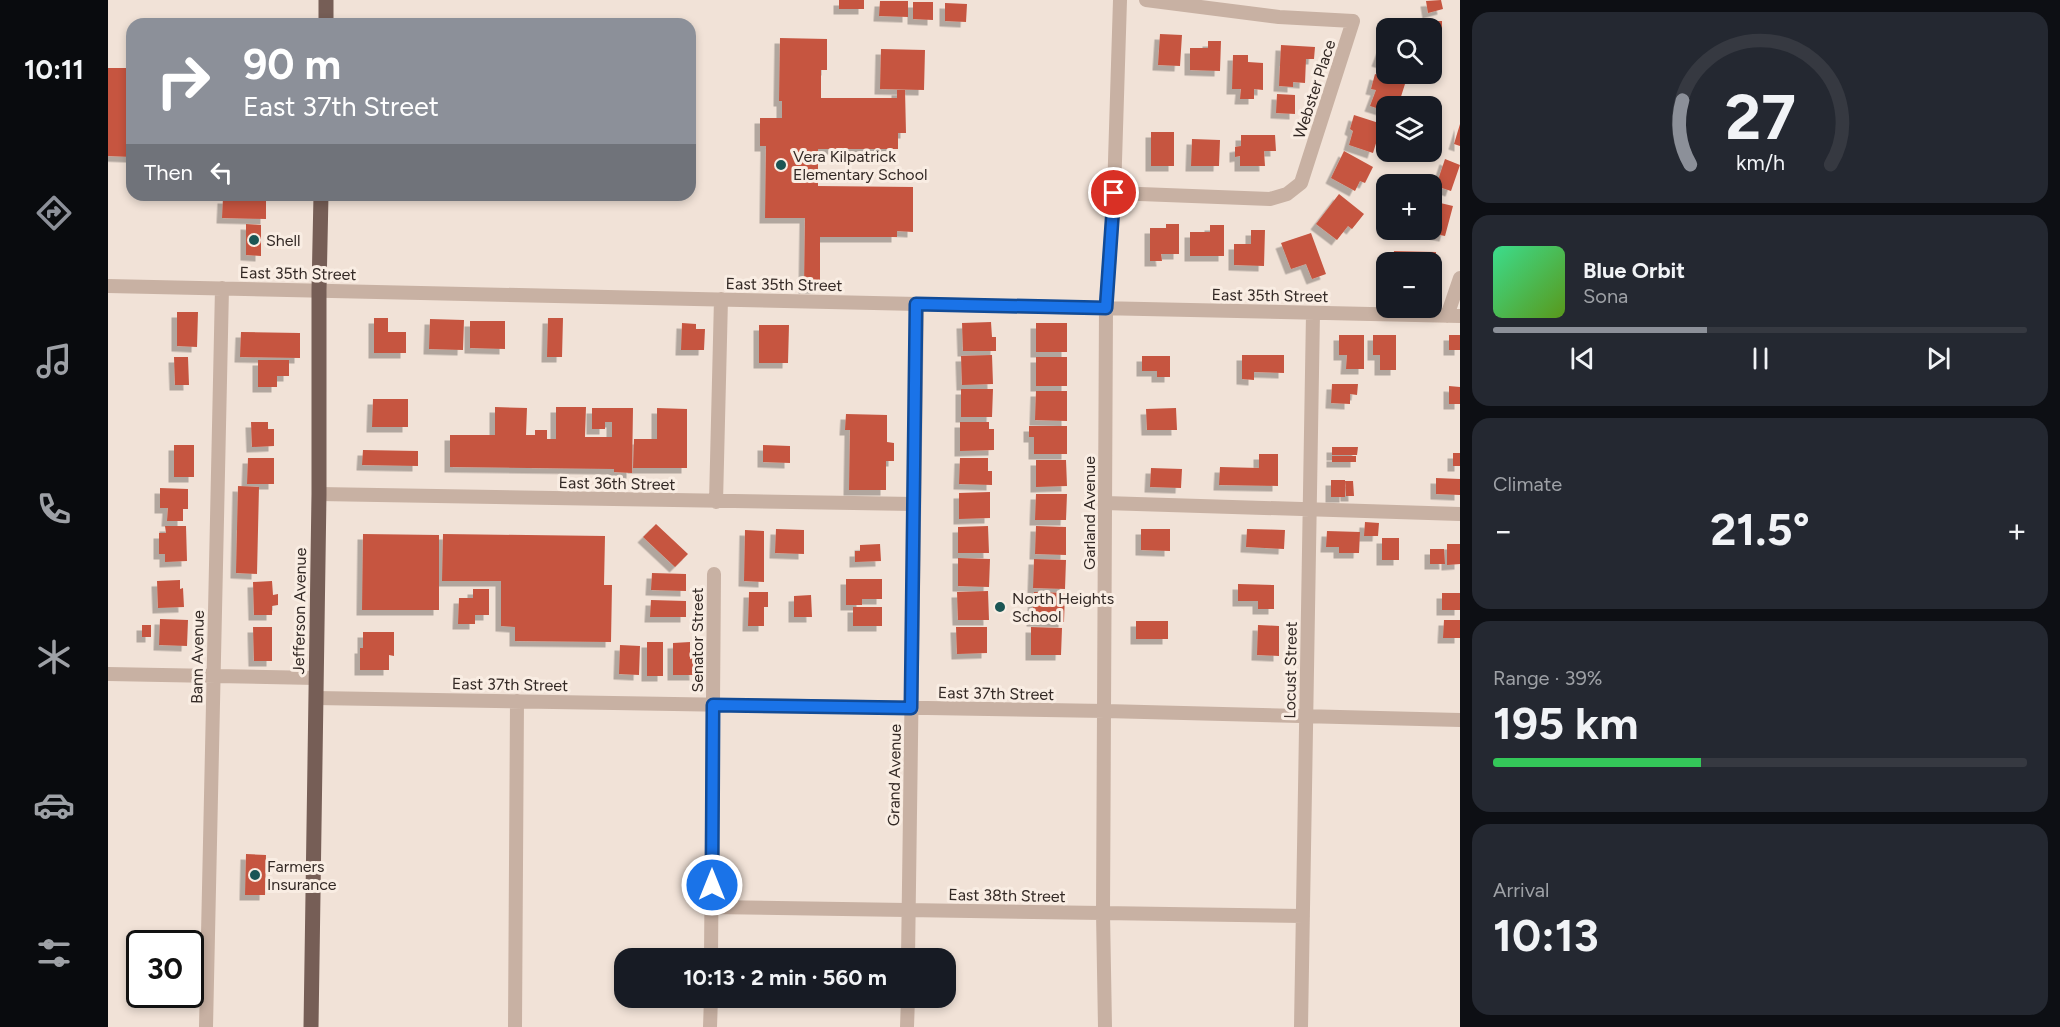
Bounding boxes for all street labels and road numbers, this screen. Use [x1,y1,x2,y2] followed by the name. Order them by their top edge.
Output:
[1290,37,1339,141] street label: Webster Place
[239,263,357,284] street label: East 35th Street
[725,274,843,295] street label: East 35th Street
[1211,285,1329,306] street label: East 35th Street
[1080,456,1099,570] street label: Garland Avenue
[559,473,675,494] street label: East 36th Street
[289,547,310,674] street label: Jefferson Avenue
[688,587,707,693] street label: Senator Street
[187,610,208,704] street label: Bann Avenue
[1280,621,1301,719] street label: Locust Street
[452,674,568,695] street label: East 37th Street
[938,683,1054,704] street label: East 37th Street
[884,724,905,826] street label: Grand Avenue
[948,885,1066,906] street label: East 38th Street

